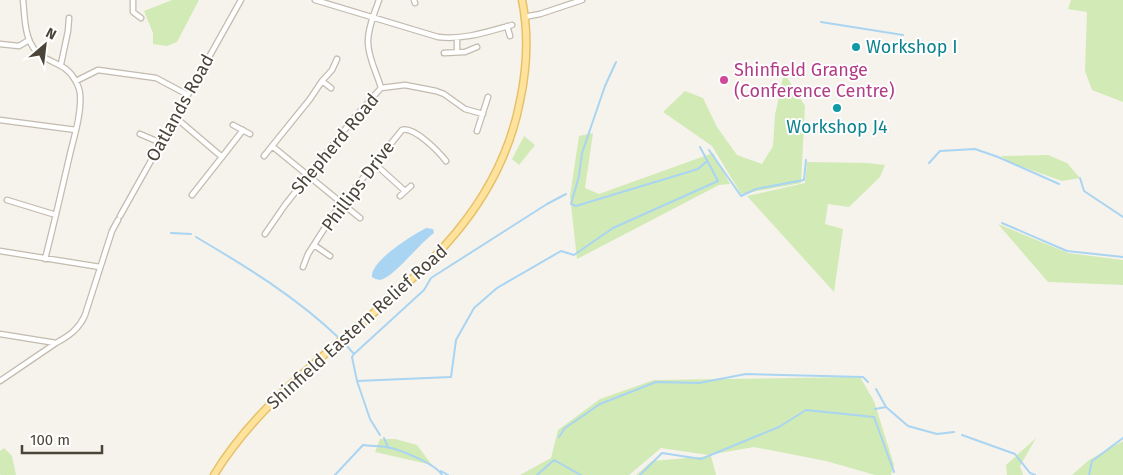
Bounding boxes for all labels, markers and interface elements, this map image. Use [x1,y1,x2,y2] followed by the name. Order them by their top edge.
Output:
[20,20,70,70] north arrow
[43,24,59,44] text: N
[866,36,958,58] place label: Workshop I
[850,41,862,53] marker: Workshop I
[141,50,219,166] street label: Oatlands Road
[734,59,895,102] place label: Shinfield Grange (Conference Centre)
[718,74,730,86] marker: Shinfield Grange (Conference Centre)
[287,89,383,199] street label: Shepherd Road
[831,102,843,114] marker: Workshop J4
[786,116,888,138] place label: Workshop J4
[317,136,399,236] street label: Phillips Drive
[262,240,452,414] street label: Shinfield Eastern Relief Road
[22,422,102,454] scale bar
[30,431,70,449] text: 100 m

